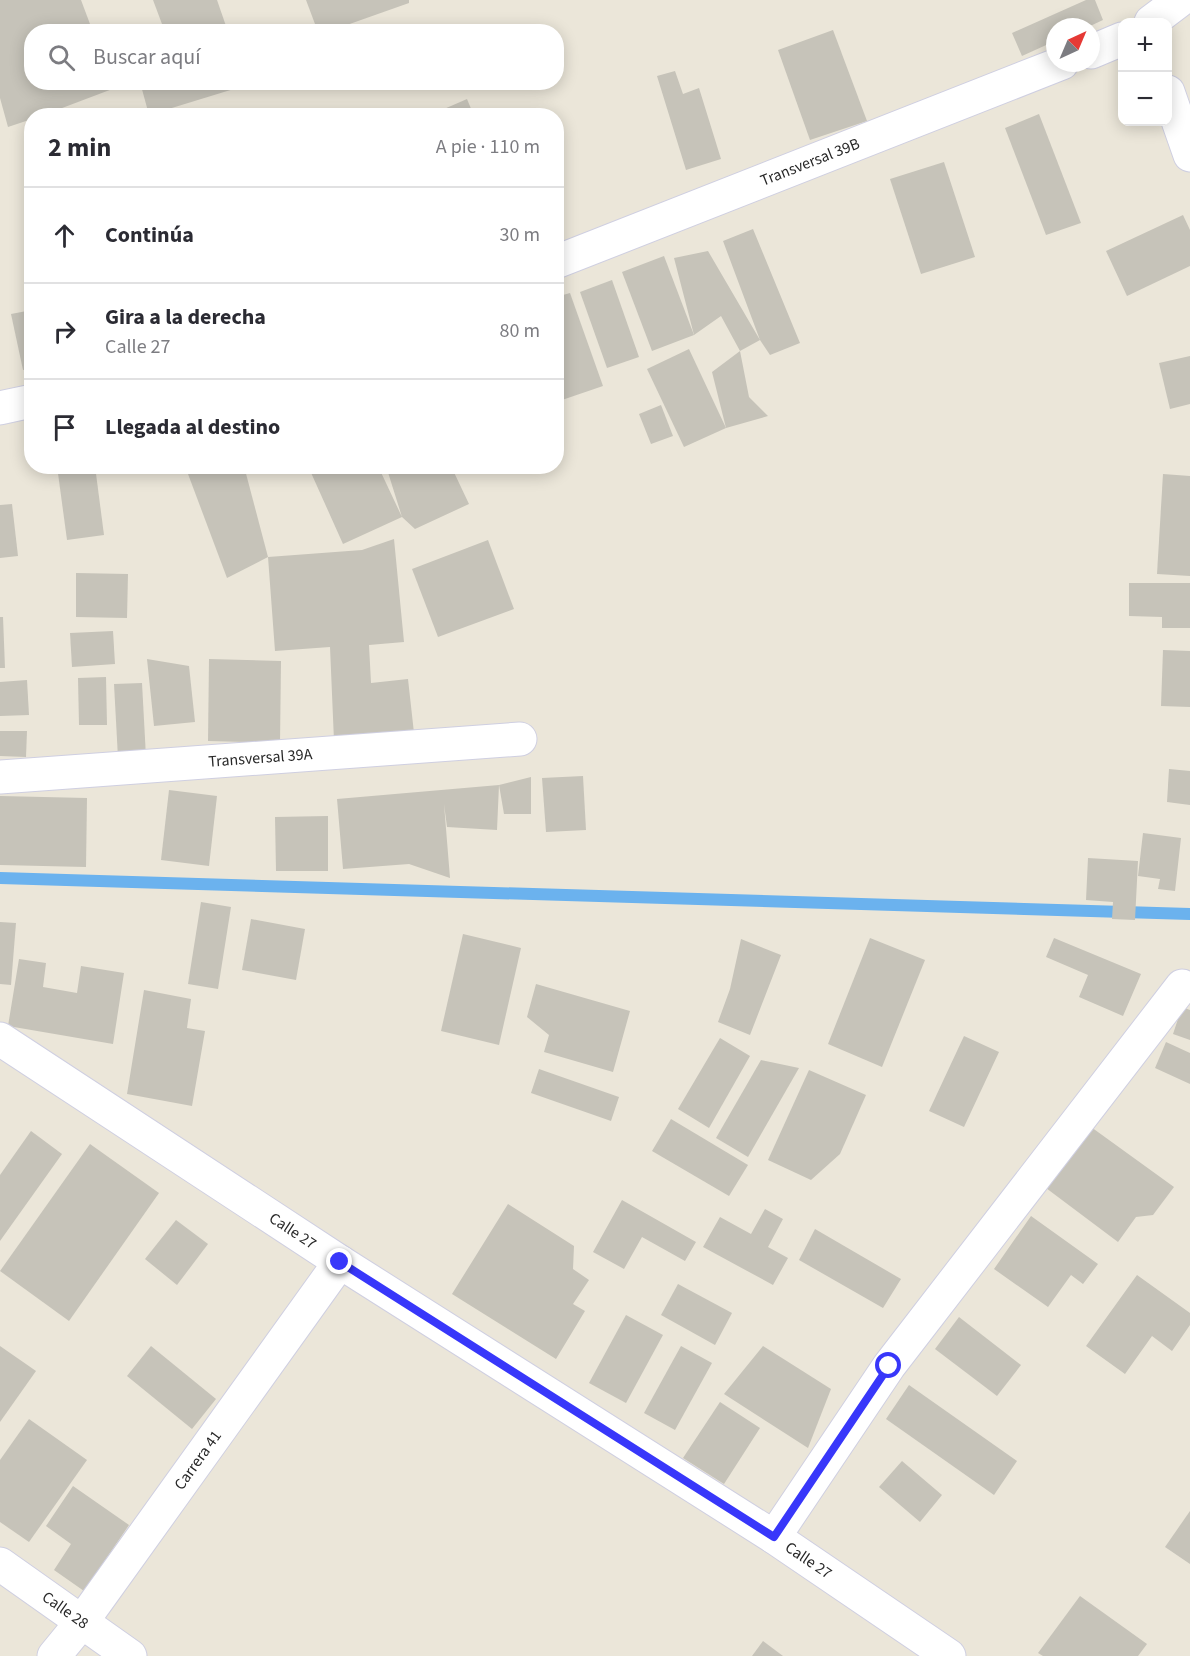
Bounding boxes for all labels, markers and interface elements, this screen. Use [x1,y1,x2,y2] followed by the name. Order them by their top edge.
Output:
[1046,18,1100,72] north arrow
[1118,18,1172,126] map controls
[1118,18,1172,72] button: +
[24,24,564,90] search box
[45,41,78,74] icon: search
[93,41,201,73] text: Buscar aquí
[1118,72,1172,126] button: −
[48,129,111,166] text: 2 min
[436,133,540,161] text: A pie · 110 m
[757,133,863,192] street label: Transversal 39B
[48,219,81,252] icon: ahead
[105,219,194,251] text: Continúa
[500,221,540,249] text: 30 m
[105,301,266,333] text: Gira a la derecha
[48,315,81,348] icon: right
[500,317,540,345] text: 80 m
[105,333,171,361] text: Calle 27
[48,411,81,444] icon: arrive
[105,411,280,443] text: Llegada al destino
[208,743,313,773] street label: Transversal 39A
[265,1207,321,1255] street label: Calle 27
[326,1248,352,1274] route end
[875,1352,901,1378] route start
[169,1426,227,1494] street label: Carrera 41
[781,1537,836,1584] street label: Calle 27
[38,1586,93,1634] street label: Calle 28

